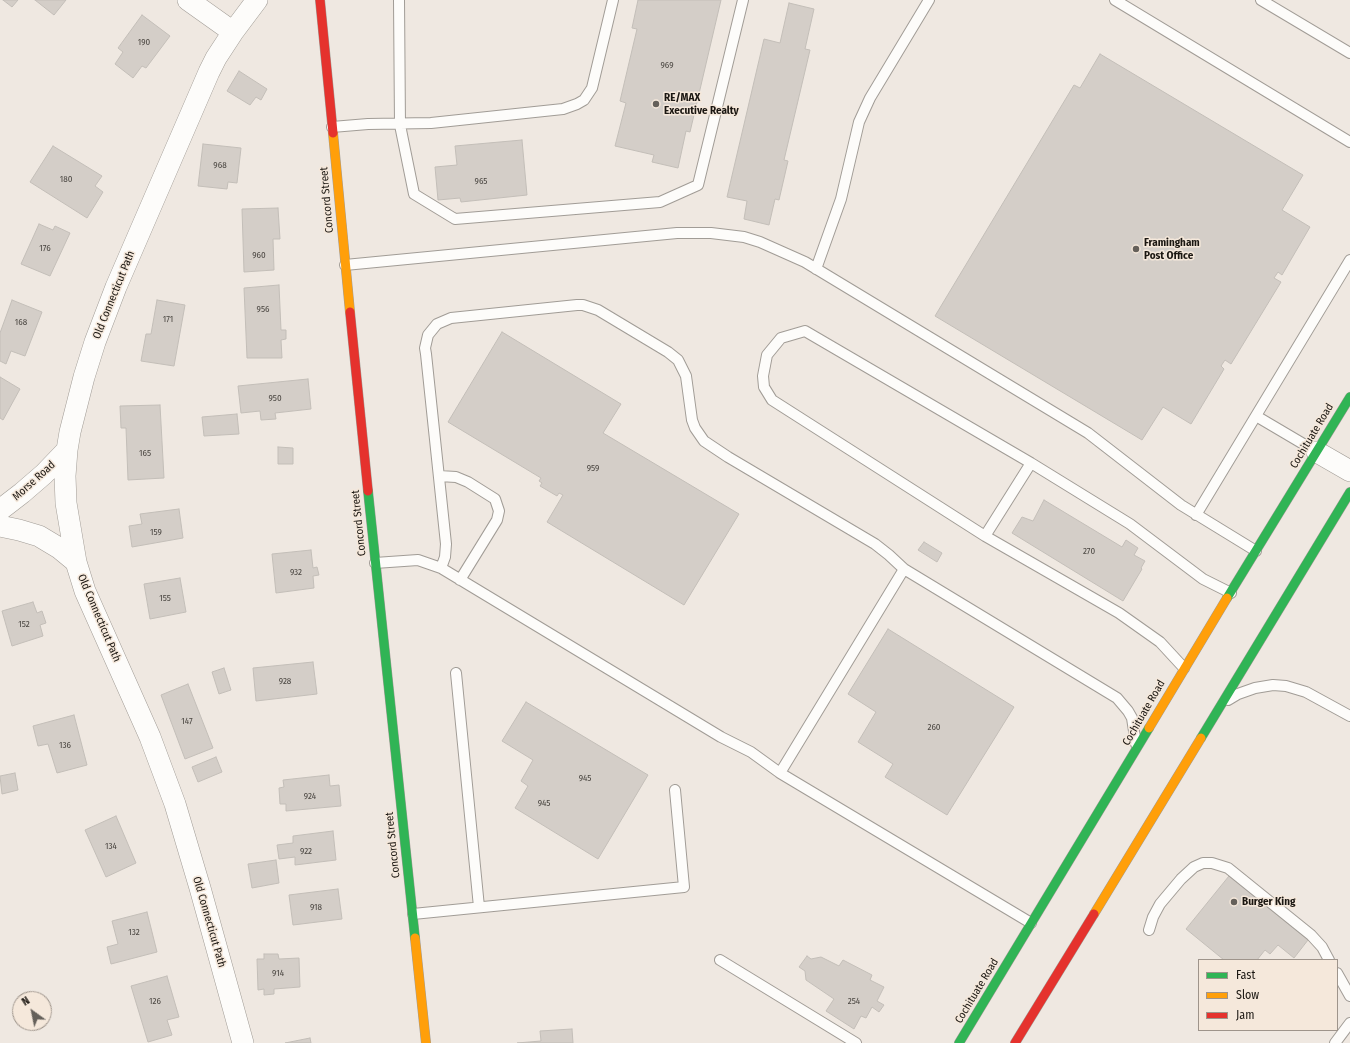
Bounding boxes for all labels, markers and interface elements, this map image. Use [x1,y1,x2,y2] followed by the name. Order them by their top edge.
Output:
[138,37,150,47] house number: 190
[660,60,674,70] house number: 969
[664,91,739,117] place label: RE/MAX Executive Realty
[651,99,661,109] marker: RE/MAX Executive Realty
[213,160,227,170] house number: 968
[318,166,336,234] street label: Concord Street
[60,174,72,184] house number: 180
[475,176,487,186] house number: 965
[1144,236,1200,262] place label: Framingham Post Office
[39,243,51,253] house number: 176
[1131,244,1141,254] marker: Framingham Post Office
[90,249,138,341] street label: Old Connecticut Path
[252,250,266,260] house number: 960
[257,304,269,314] house number: 956
[163,314,173,324] house number: 171
[15,317,27,327] house number: 168
[268,393,282,403] house number: 950
[1287,401,1337,471] street label: Cochituate Road
[139,448,151,458] house number: 165
[10,458,58,504] street label: Morse Road
[587,463,599,473] house number: 959
[349,489,369,557] street label: Concord Street
[150,527,162,537] house number: 159
[1083,546,1095,556] house number: 270
[290,567,302,577] house number: 932
[75,572,123,664] street label: Old Connecticut Path
[159,593,171,603] house number: 155
[18,619,30,629] house number: 152
[279,676,291,686] house number: 928
[1120,678,1168,748] street label: Cochituate Road
[181,716,193,726] house number: 147
[927,722,941,732] house number: 260
[59,740,71,750] house number: 136
[579,773,591,783] house number: 945
[304,791,316,801] house number: 924
[538,798,550,808] house number: 945
[383,811,403,879] street label: Concord Street
[105,841,117,851] house number: 134
[300,846,312,856] house number: 922
[190,875,228,969] street label: Old Connecticut Path
[1242,895,1295,909] place label: Burger King
[1229,897,1239,907] marker: Burger King
[310,902,322,912] house number: 918
[128,927,140,937] house number: 132
[952,956,1002,1026] street label: Cochituate Road
[1198,959,1338,1031] legend
[272,968,284,978] house number: 914
[1236,968,1255,982] text: Fast
[1236,988,1259,1002] text: Slow
[12,991,52,1031] north arrow
[19,994,32,1009] text: N
[149,996,161,1006] house number: 126
[848,996,860,1006] house number: 254
[1236,1008,1254,1022] text: Jam

